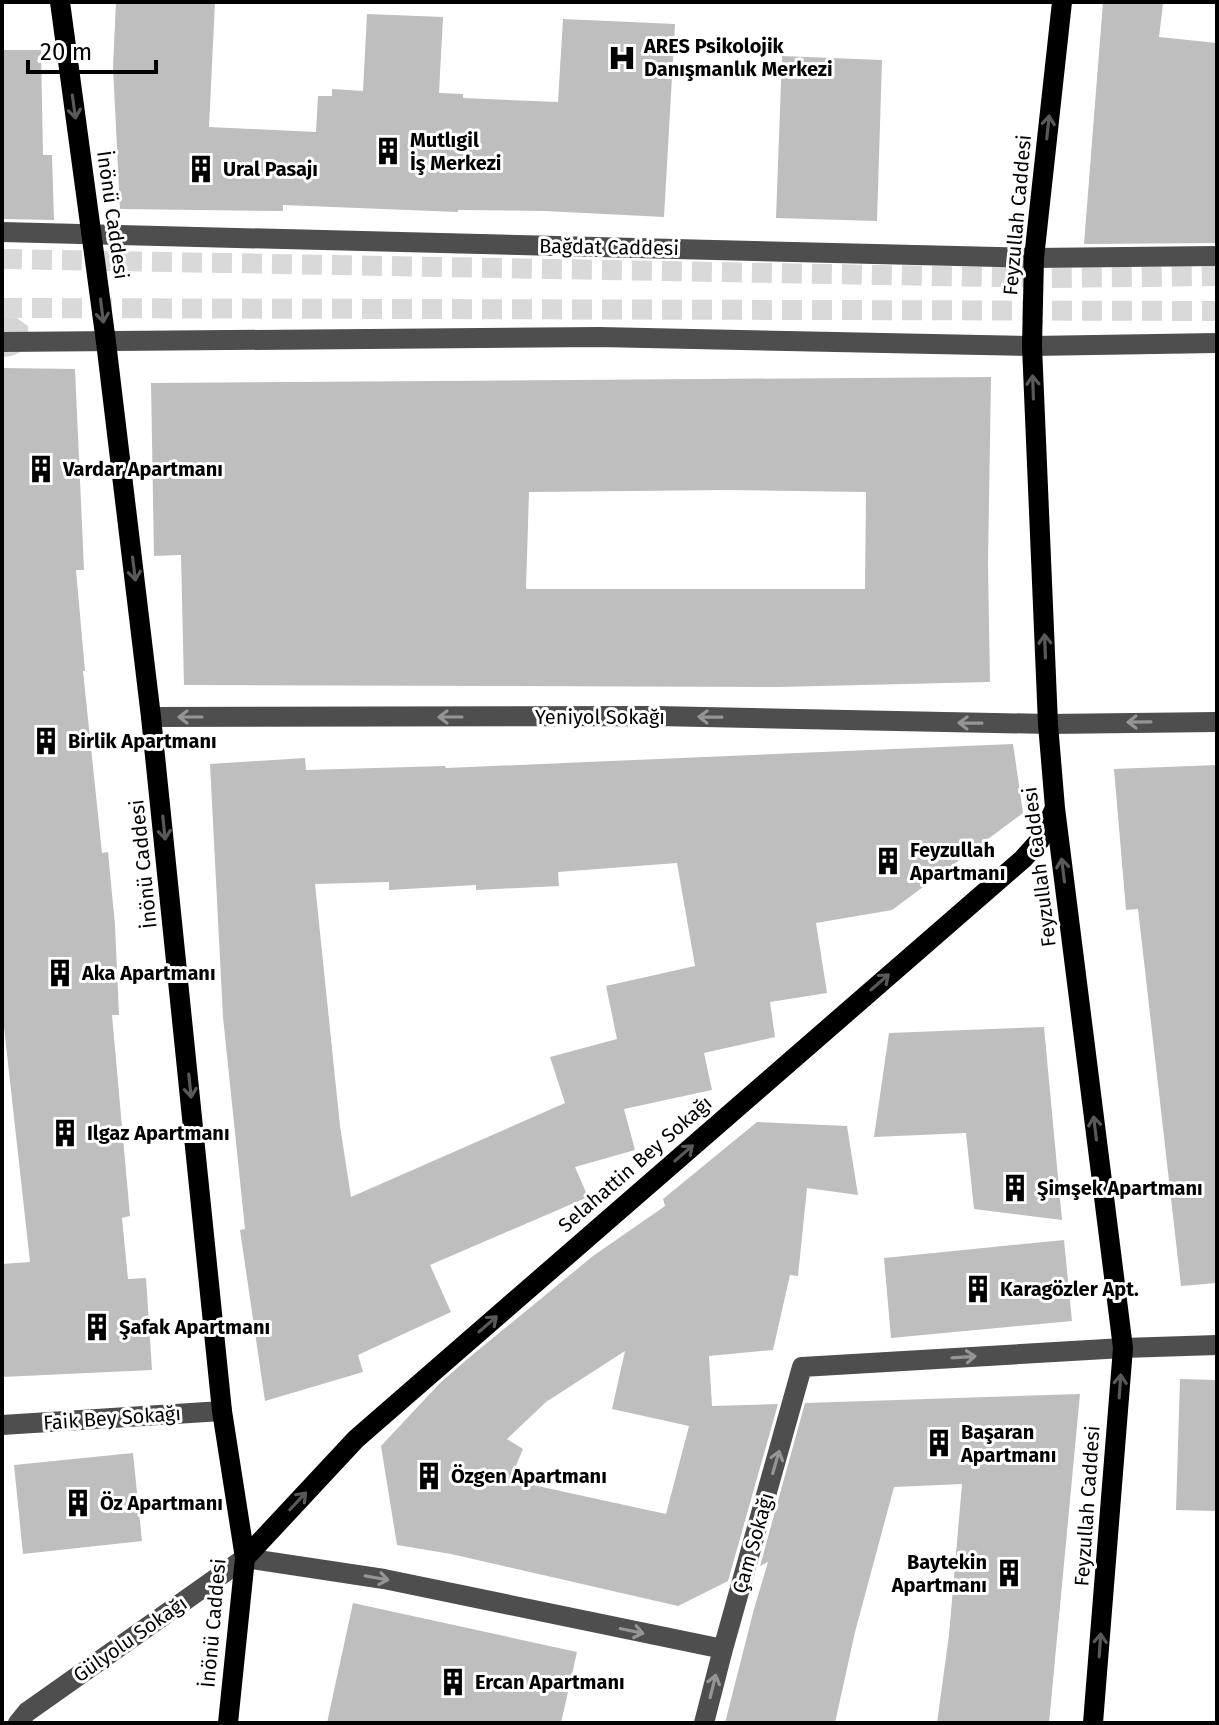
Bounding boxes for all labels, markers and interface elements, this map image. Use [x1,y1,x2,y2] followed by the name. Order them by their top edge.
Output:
[28,24,156,74] scale bar
[643,34,833,81] place label: ARES Psikolojik Danışmanlık Merkezi
[40,38,92,66] text: 20 m
[607,43,637,73] hospital icon: ARES Psikolojik Danışmanlık Merkezi
[67,94,82,119] one-way arrow
[1041,114,1056,141] one-way arrow
[410,128,502,175] place label: Mutlıgil İş Merkezi
[998,134,1036,296] street label: Feyzullah Caddesi
[373,136,403,166] building icon: Mutlıgil İş Merkezi
[92,149,134,281] street label: İnönü Caddesi
[186,154,216,184] building icon: Ural Pasajı
[223,157,318,181] place label: Ural Pasajı
[539,234,679,260] street label: Bağdat Caddesi
[95,298,110,323] one-way arrow
[1026,374,1041,400] one-way arrow
[26,454,56,484] building icon: Vardar Apartmanı
[62,457,223,481] place label: Vardar Apartmanı
[126,555,141,582] one-way arrow
[1037,633,1052,660] one-way arrow
[535,705,665,729] street label: Yeniyol Sokağı
[177,709,204,725] one-way arrow
[437,709,464,725] one-way arrow
[697,710,724,725] one-way arrow
[957,715,984,730] one-way arrow
[1126,715,1153,730] one-way arrow
[31,726,61,756] building icon: Birlik Apartmanı
[68,729,217,753] place label: Birlik Apartmanı
[1017,786,1061,948] street label: Feyzullah Caddesi
[124,798,162,930] street label: İnönü Caddesi
[156,814,171,841] one-way arrow
[909,838,1005,885] place label: Feyzullah Apartmanı
[873,846,903,876] building icon: Feyzullah Apartmanı
[1055,857,1070,884] one-way arrow
[45,958,75,988] building icon: Aka Apartmanı
[81,961,216,985] place label: Aka Apartmanı
[870,973,890,991] one-way arrow
[182,1072,197,1099] one-way arrow
[553,1091,717,1237] street label: Selahattin Bey Sokağı
[1088,1115,1103,1142] one-way arrow
[50,1118,80,1148] building icon: Ilgaz Apartmanı
[87,1121,230,1145] place label: Ilgaz Apartmanı
[673,1144,693,1162] one-way arrow
[1000,1173,1030,1203] building icon: Şimşek Apartmanı
[1037,1176,1203,1201] place label: Şimşek Apartmanı
[963,1274,993,1304] building icon: Karagözler Apt.
[1000,1277,1139,1301] place label: Karagözler Apt.
[82,1312,112,1342] building icon: Şafak Apartmanı
[119,1315,270,1340] place label: Şafak Apartmanı
[478,1315,498,1333] one-way arrow
[950,1350,977,1365] one-way arrow
[1113,1373,1128,1400] one-way arrow
[42,1401,182,1435] street label: Faik Bey Sokağı
[960,1420,1056,1467] place label: Başaran Apartmanı
[1069,1425,1105,1587] street label: Feyzullah Caddesi
[924,1428,954,1458] building icon: Başaran Apartmanı
[769,1449,784,1475] one-way arrow
[414,1461,444,1491] building icon: Özgen Apartmanı
[451,1464,607,1488] place label: Özgen Apartmanı
[63,1488,93,1518] building icon: Öz Apartmanı
[727,1490,780,1596] street label: Çam Sokağı
[100,1491,223,1515] place label: Öz Apartmanı
[289,1491,308,1511] one-way arrow
[891,1550,987,1597] place label: Baytekin Apartmanı
[195,1557,231,1689] street label: İnönü Caddesi
[994,1558,1024,1588] building icon: Baytekin Apartmanı
[364,1572,389,1587] one-way arrow
[68,1591,192,1687] street label: Gülyolu Sokağı
[619,1624,644,1639] one-way arrow
[1093,1632,1108,1659] one-way arrow
[438,1667,468,1697] building icon: Ercan Apartmanı
[475,1670,625,1694] place label: Ercan Apartmanı
[707,1674,722,1700] one-way arrow

